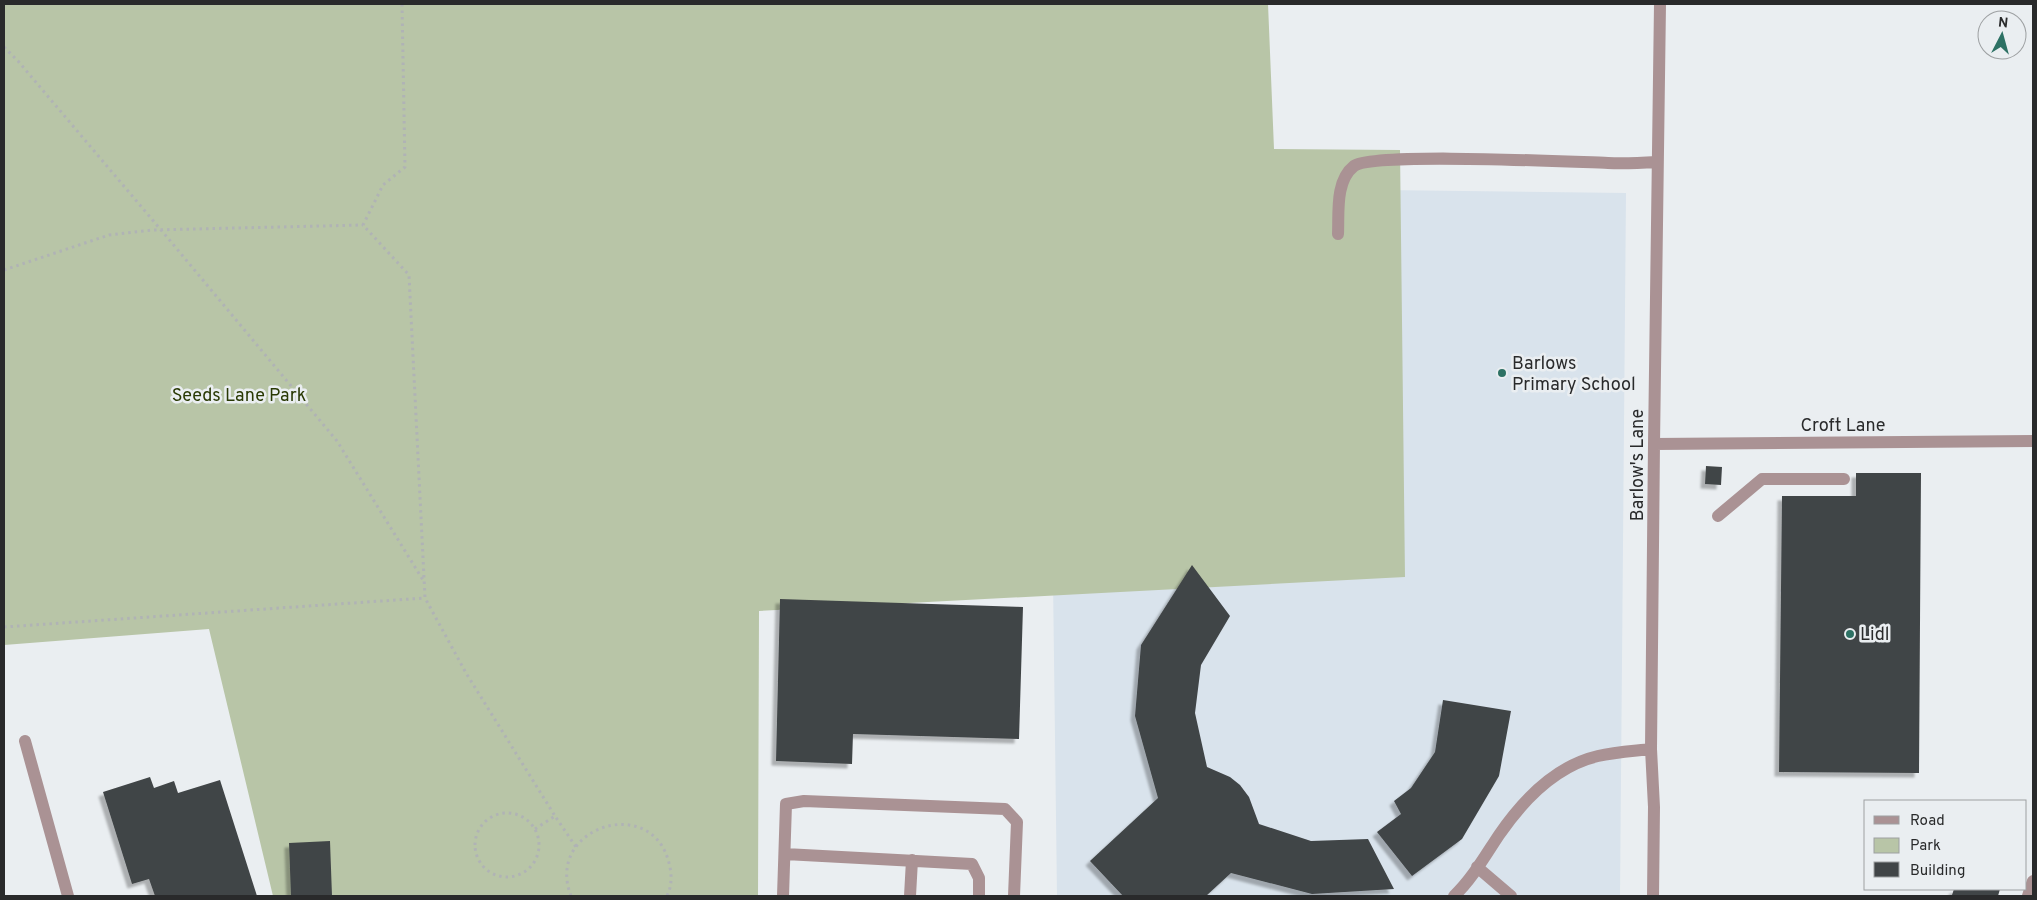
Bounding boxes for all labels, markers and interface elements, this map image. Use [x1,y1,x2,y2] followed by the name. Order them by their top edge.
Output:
[1977,10,2027,60] north arrow
[1997,15,2009,33] text: N
[1512,353,1636,397] place label: Barlows Primary School
[1496,367,1508,379] marker: Barlows Primary School
[172,385,306,408] park label: Seeds Lane Park
[1627,409,1650,521] street label: Barlow's Lane
[1800,415,1886,438] street label: Croft Lane
[1860,624,1889,647] place label: Lidl
[1844,628,1856,640] marker: Lidl
[1864,800,2027,890] legend
[1910,812,1945,831] text: Road
[1910,837,1941,856] text: Park
[1910,862,1965,881] text: Building

